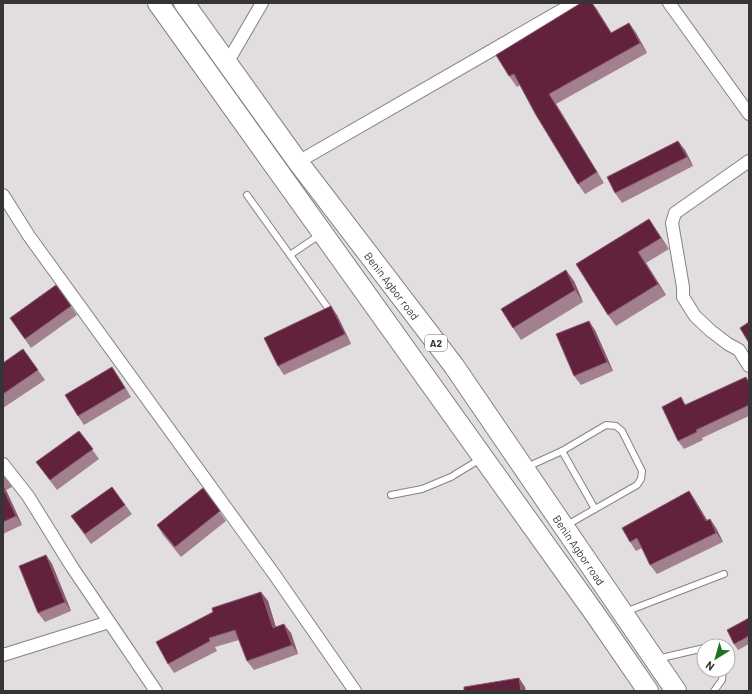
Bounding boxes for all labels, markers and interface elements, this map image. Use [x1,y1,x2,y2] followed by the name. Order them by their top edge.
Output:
[362,249,422,322] street label: Benin Agbor road
[425,335,447,351] road number: A2
[551,512,608,587] street label: Benin Agbor road
[696,638,736,678] north arrow
[703,659,717,674] text: N

